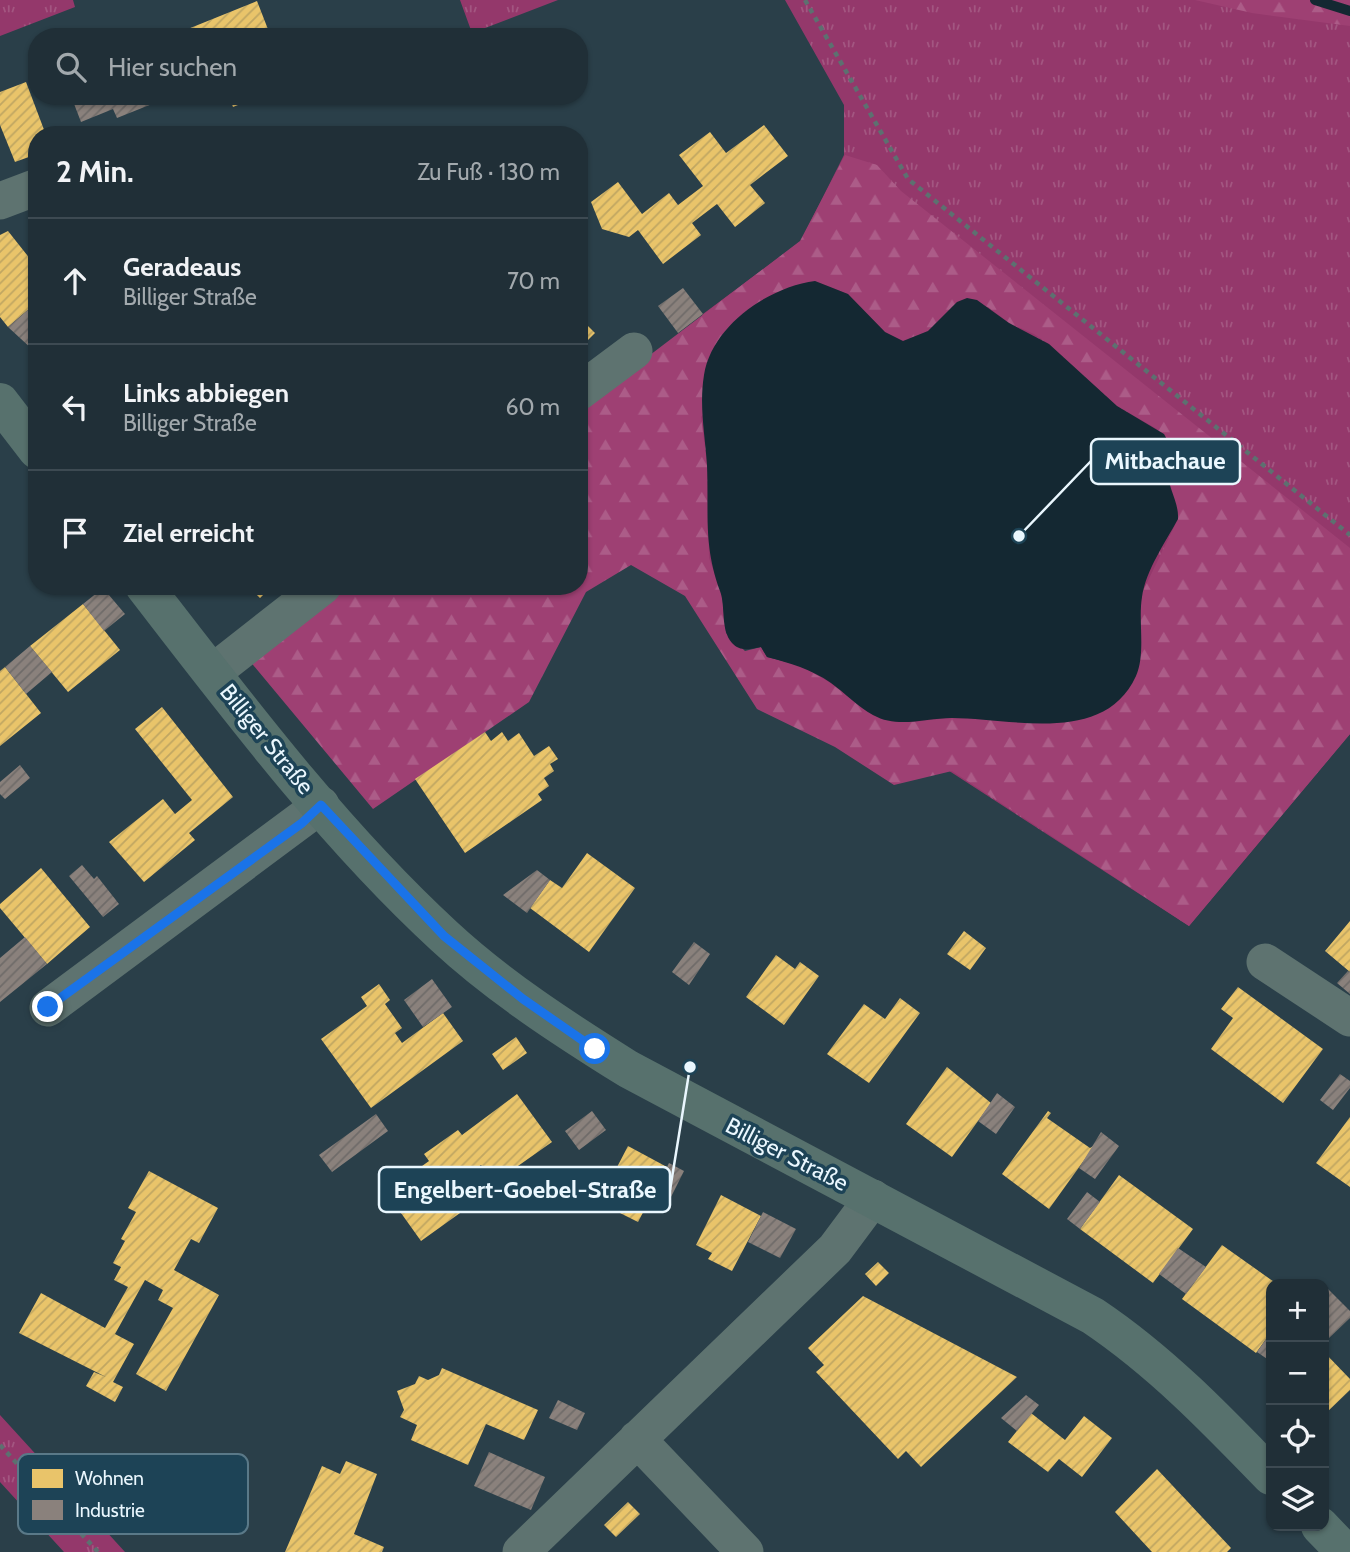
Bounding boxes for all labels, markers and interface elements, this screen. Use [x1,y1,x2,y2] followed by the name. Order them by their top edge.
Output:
[28,28,588,105] search box
[52,48,90,86] icon: search
[108,51,237,83] text: Hier suchen
[56,153,134,190] text: 2 Min.
[417,158,560,186] text: Zu Fuß · 130 m
[123,251,241,283] text: Geradeaus
[56,262,94,300] icon: ahead
[507,267,560,295] text: 70 m
[123,283,257,311] text: Billiger Straße
[123,377,289,409] text: Links abbiegen
[56,388,94,426] icon: left
[506,393,560,421] text: 60 m
[123,409,257,437] text: Billiger Straße
[1091,439,1240,484] callout: Mitbachaue
[1104,446,1226,475] text: Mitbachaue
[56,514,94,552] icon: arrive
[123,517,254,549] text: Ziel erreicht
[214,678,320,800] street label: Billiger Straße
[32,991,63,1022] route end
[579,1033,610,1064] route start
[721,1111,853,1197] street label: Billiger Straße
[379,1167,670,1212] callout: Engelbert-Goebel-Straße
[394,1175,656,1204] text: Engelbert-Goebel-Straße
[1266,1279,1329,1531] map controls
[1266,1279,1329,1342] button: +
[1266,1342,1329,1405] button: −
[1266,1405,1329,1468] button: locate
[18,1454,248,1534] legend
[75,1467,144,1490] text: Wohnen
[1266,1468,1329,1531] button: layers
[75,1499,145,1522] text: Industrie

